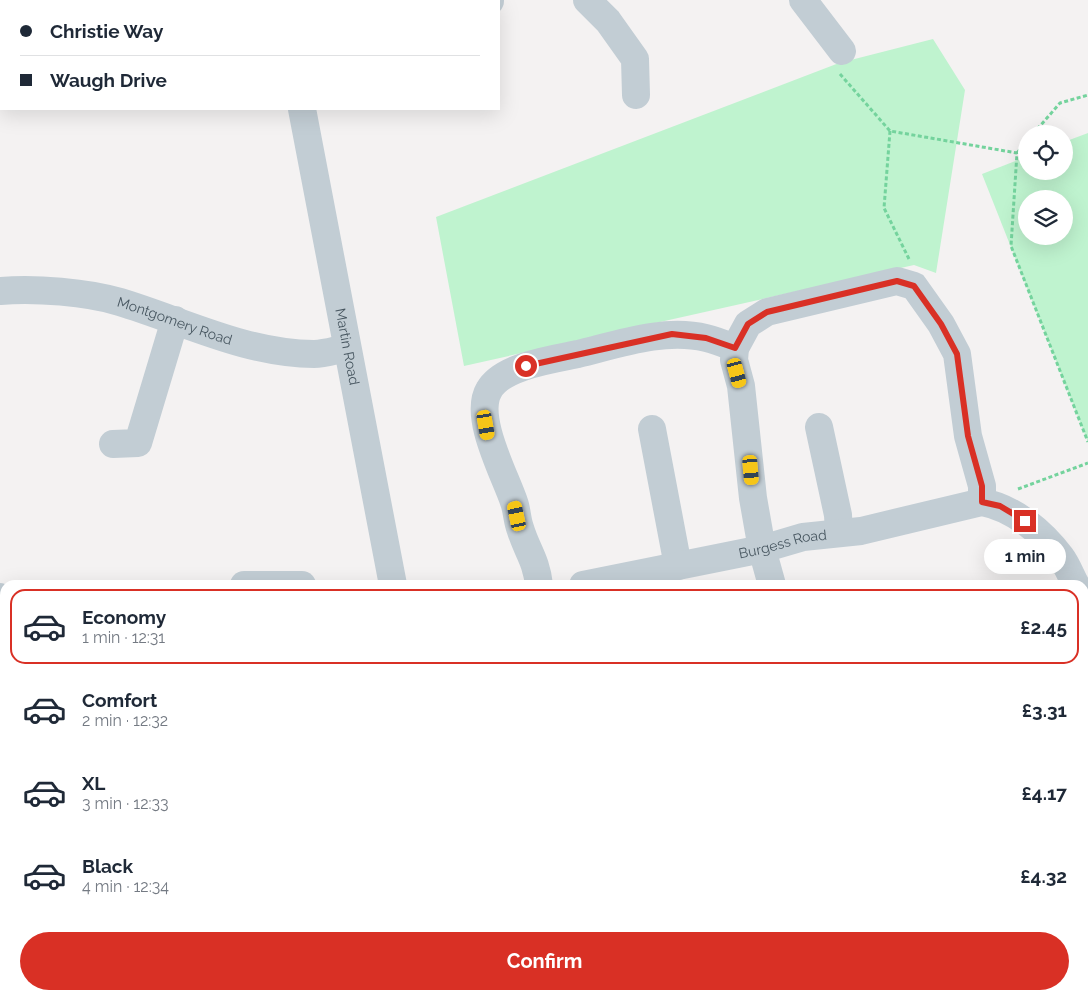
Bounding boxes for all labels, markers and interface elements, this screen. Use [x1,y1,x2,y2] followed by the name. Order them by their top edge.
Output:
[50,20,163,42] text: Christie Way
[50,69,167,91] text: Waugh Drive
[1018,125,1073,245] map controls
[1018,125,1073,180] button: locate
[1018,190,1073,245] button: layers
[115,294,234,348] street label: Montgomery Road
[332,307,363,386] street label: Martin Road
[515,355,537,377] route start
[725,357,748,389] car
[476,409,495,441] car
[742,454,759,486] car
[506,500,527,532] car
[1014,510,1036,532] route end
[737,527,827,561] street label: Burgess Road
[984,538,1066,574] callout: 1 min
[1005,547,1045,566] text: 1 min
[22,604,67,649] icon: car
[82,606,166,628] text: Economy
[1020,616,1067,638] text: £2.45
[82,628,165,647] text: 1 min · 12:31
[22,687,67,732] icon: car
[82,689,157,711] text: Comfort
[1022,699,1067,721] text: £3.31
[82,711,168,730] text: 2 min · 12:32
[22,770,67,815] icon: car
[82,772,105,794] text: XL
[1021,782,1067,804] text: £4.17
[82,794,169,813] text: 3 min · 12:33
[22,853,67,898] icon: car
[82,855,133,877] text: Black
[1020,865,1067,887] text: £4.32
[82,877,169,896] text: 4 min · 12:34
[20,932,1069,990] button: Confirm

